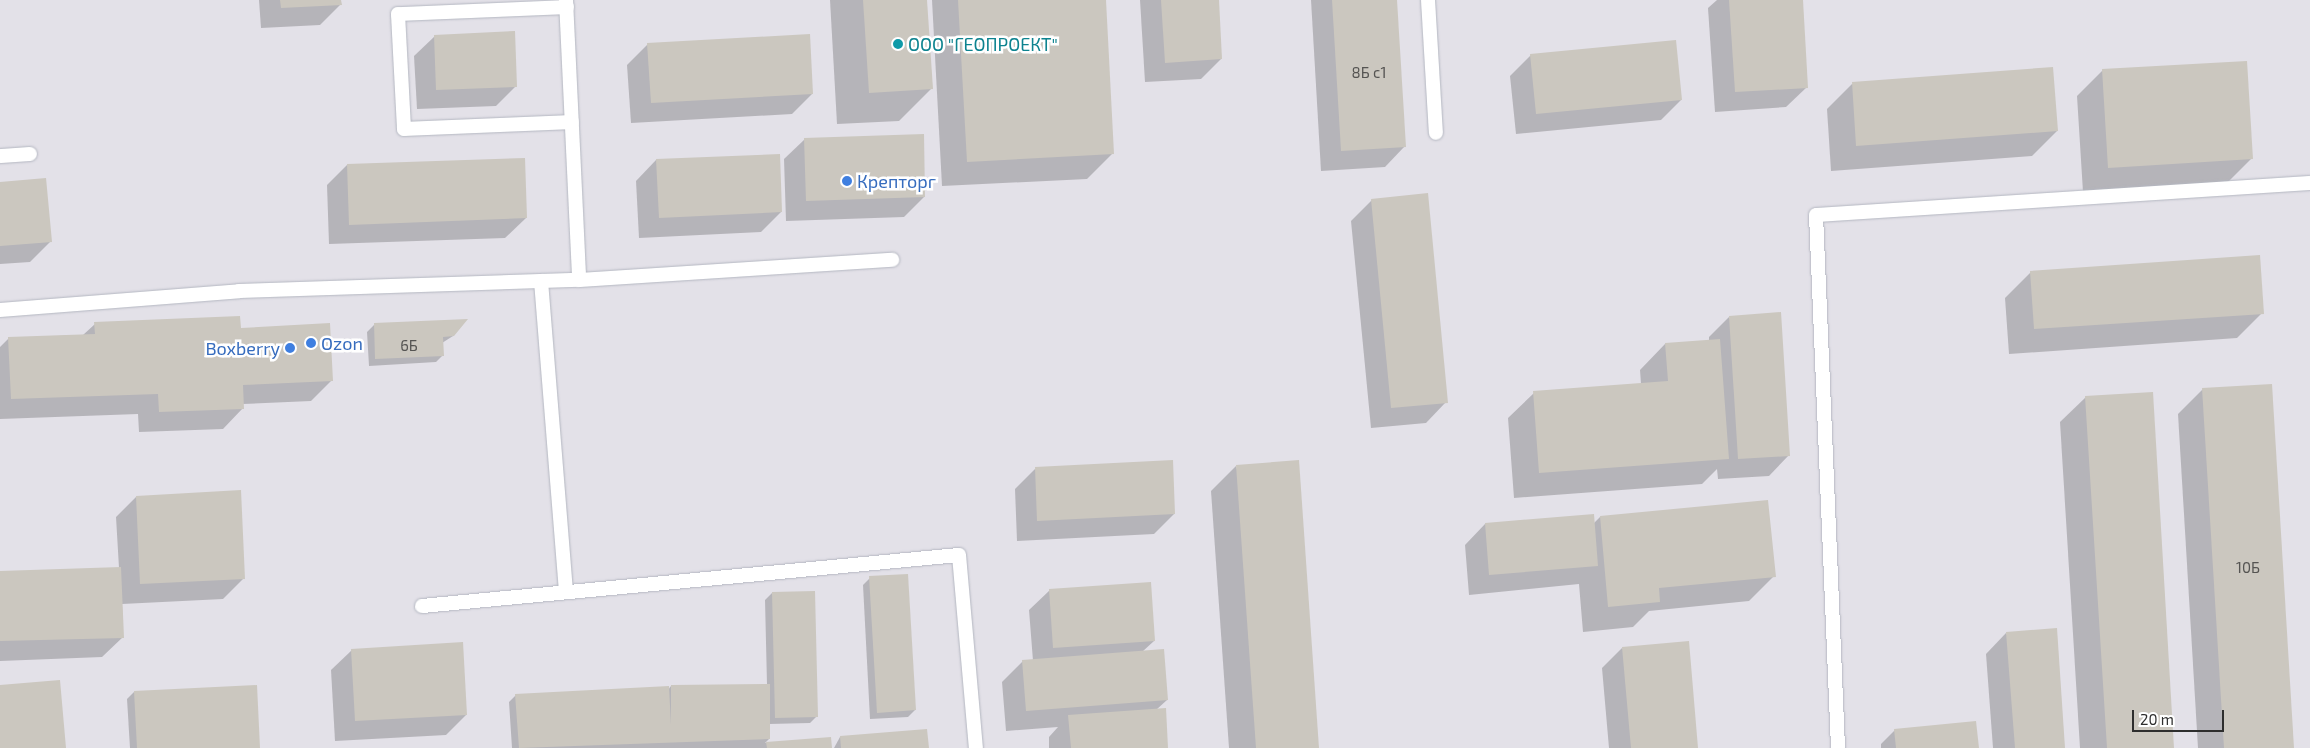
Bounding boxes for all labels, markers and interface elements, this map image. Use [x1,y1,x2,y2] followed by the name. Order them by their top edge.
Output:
[908,33,1058,55] place label: ООО "ГЕОПРОЕКТ"
[892,38,904,50] marker: ООО "ГЕОПРОЕКТ"
[1352,64,1386,82] house number: 8Б с1
[857,170,936,192] place label: Крепторг
[841,175,853,187] marker: Крепторг
[321,332,363,354] place label: Ozon
[205,337,280,359] place label: Boxberry
[305,337,317,349] marker: Ozon
[400,337,418,355] house number: 6Б
[284,342,296,354] marker: Boxberry
[2236,559,2260,577] house number: 10Б
[2135,700,2228,732] scale bar
[2140,710,2174,728] text: 20 m

